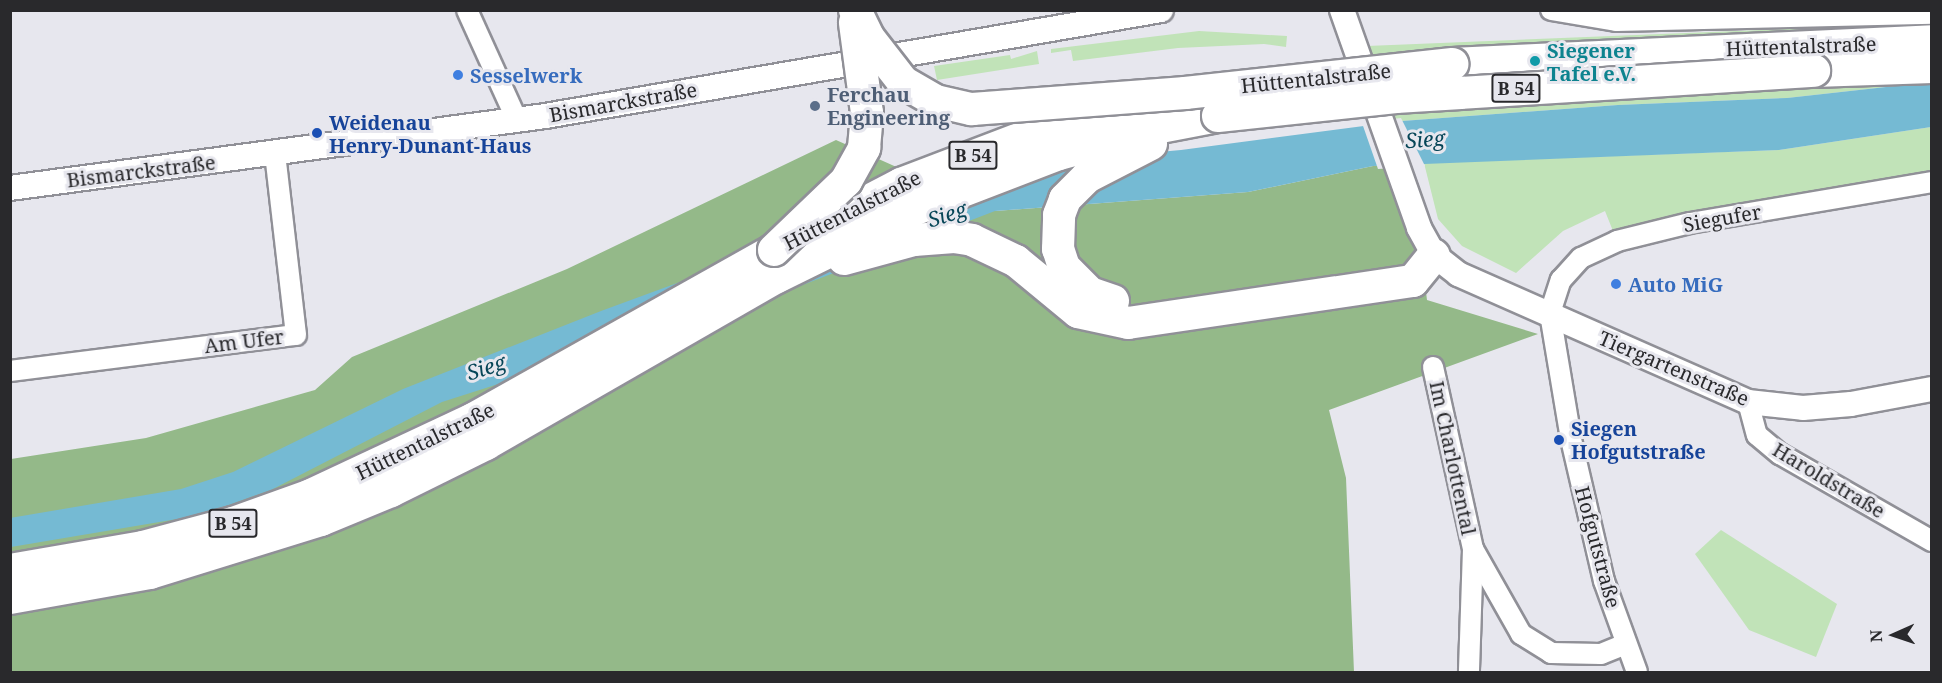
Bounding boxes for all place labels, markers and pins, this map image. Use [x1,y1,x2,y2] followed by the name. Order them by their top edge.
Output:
[1547,38,1636,85] place label: Siegener Tafel e.V.
[1528,54,1542,68] marker: Siegener Tafel e.V.
[470,63,582,87] place label: Sesselwerk
[451,68,465,82] marker: Sesselwerk
[827,83,950,130] place label: Ferchau Engineering
[808,99,822,113] marker: Ferchau Engineering
[329,110,531,157] place label: Weidenau Henry-Dunant-Haus
[310,126,324,140] marker: Weidenau Henry-Dunant-Haus
[1628,272,1723,296] place label: Auto MiG
[1609,277,1623,291] marker: Auto MiG
[1571,416,1706,463] place label: Siegen Hofgutstraße
[1552,433,1566,447] marker: Siegen Hofgutstraße

